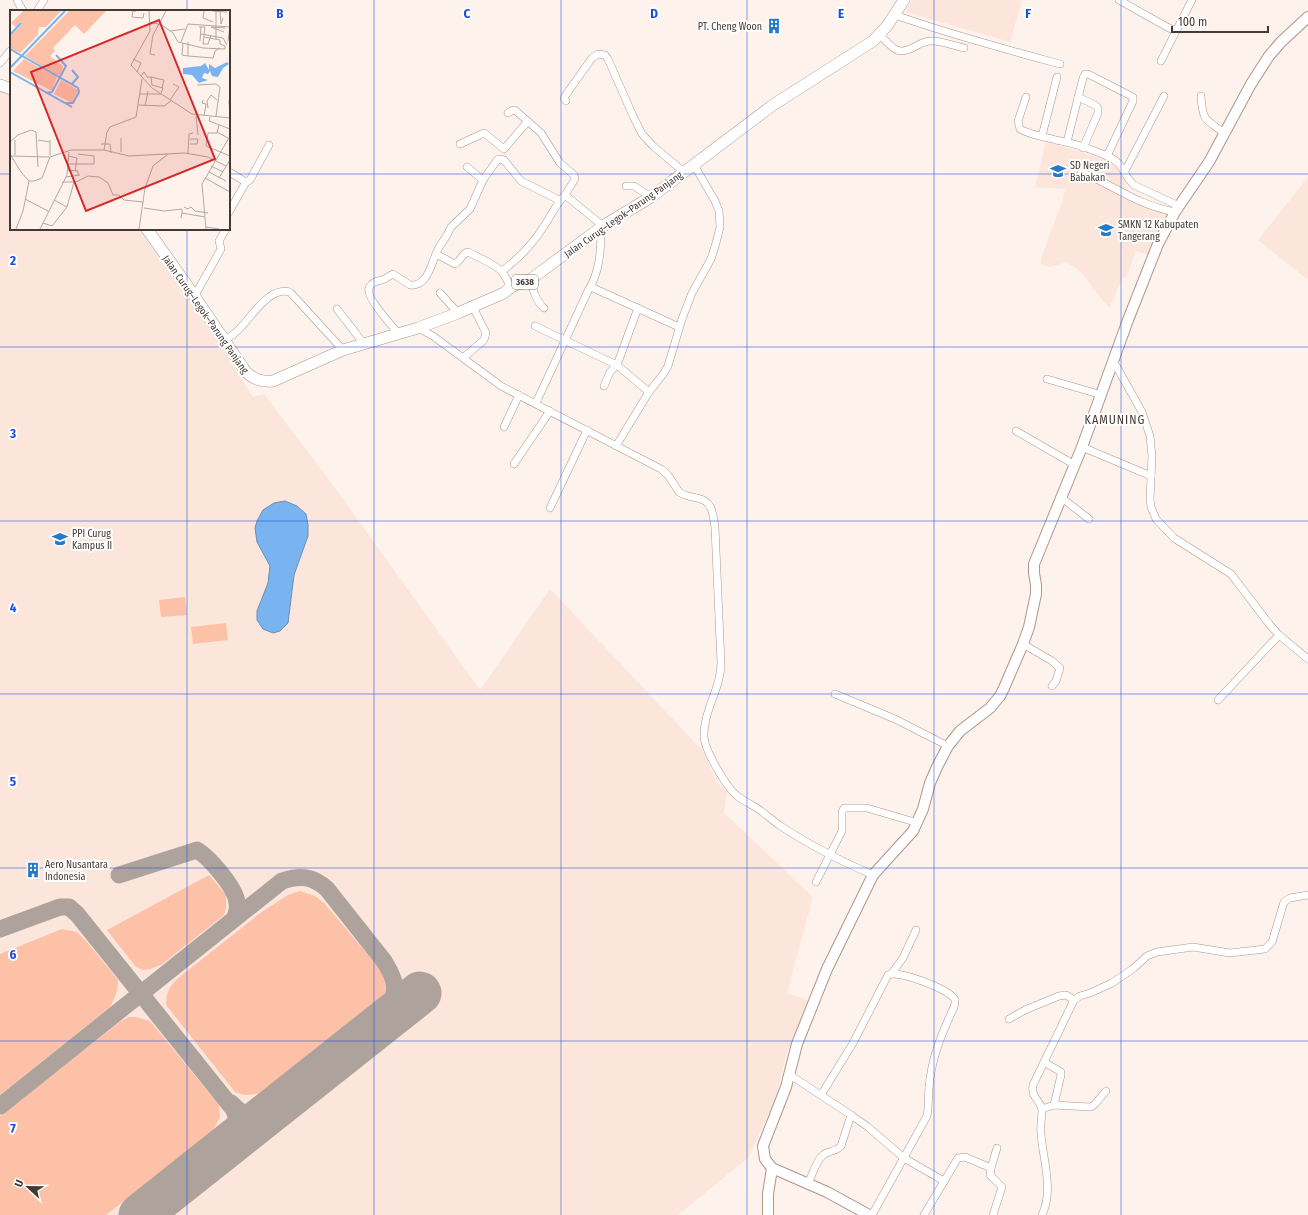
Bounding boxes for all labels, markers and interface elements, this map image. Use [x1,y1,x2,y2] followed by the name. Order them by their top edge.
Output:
[276,6,284,21] text: B
[464,6,471,21] text: C
[650,6,658,21] text: D
[838,6,844,21] text: E
[1025,6,1031,21] text: F
[1172,8,1268,34] scale bar
[10,10,230,230] inset map
[1178,15,1207,29] text: 100 m
[765,17,783,35] building icon: PT. Cheng Woon
[698,21,762,33] place label: PT. Cheng Woon
[1070,160,1110,184] place label: SD Negeri Babakan
[1049,162,1067,180] school or university icon: SD Negeri Babakan
[562,169,685,260] street label: Jalan Curug–Legok–Parung Panjang
[1118,219,1198,243] place label: SMKN 12 Kabupaten Tangerang
[1097,221,1115,239] school or university icon: SMKN 12 Kabupaten Tangerang
[9,253,16,268] text: 2
[160,253,251,376] street label: Jalan Curug–Legok–Parung Panjang
[512,275,538,289] road number: 3638
[1085,413,1145,427] district label: KAMUNING
[9,426,16,441] text: 3
[72,528,112,552] place label: PPI Curug Kampus II
[51,530,69,548] school or university icon: PPI Curug Kampus II
[10,600,17,615] text: 4
[10,774,16,789] text: 5
[45,859,108,883] place label: Aero Nusantara Indonesia
[24,861,42,879] building icon: Aero Nusantara Indonesia
[10,947,17,962] text: 6
[10,1121,16,1136] text: 7
[8,1167,48,1207] north arrow
[12,1178,26,1189] text: U

